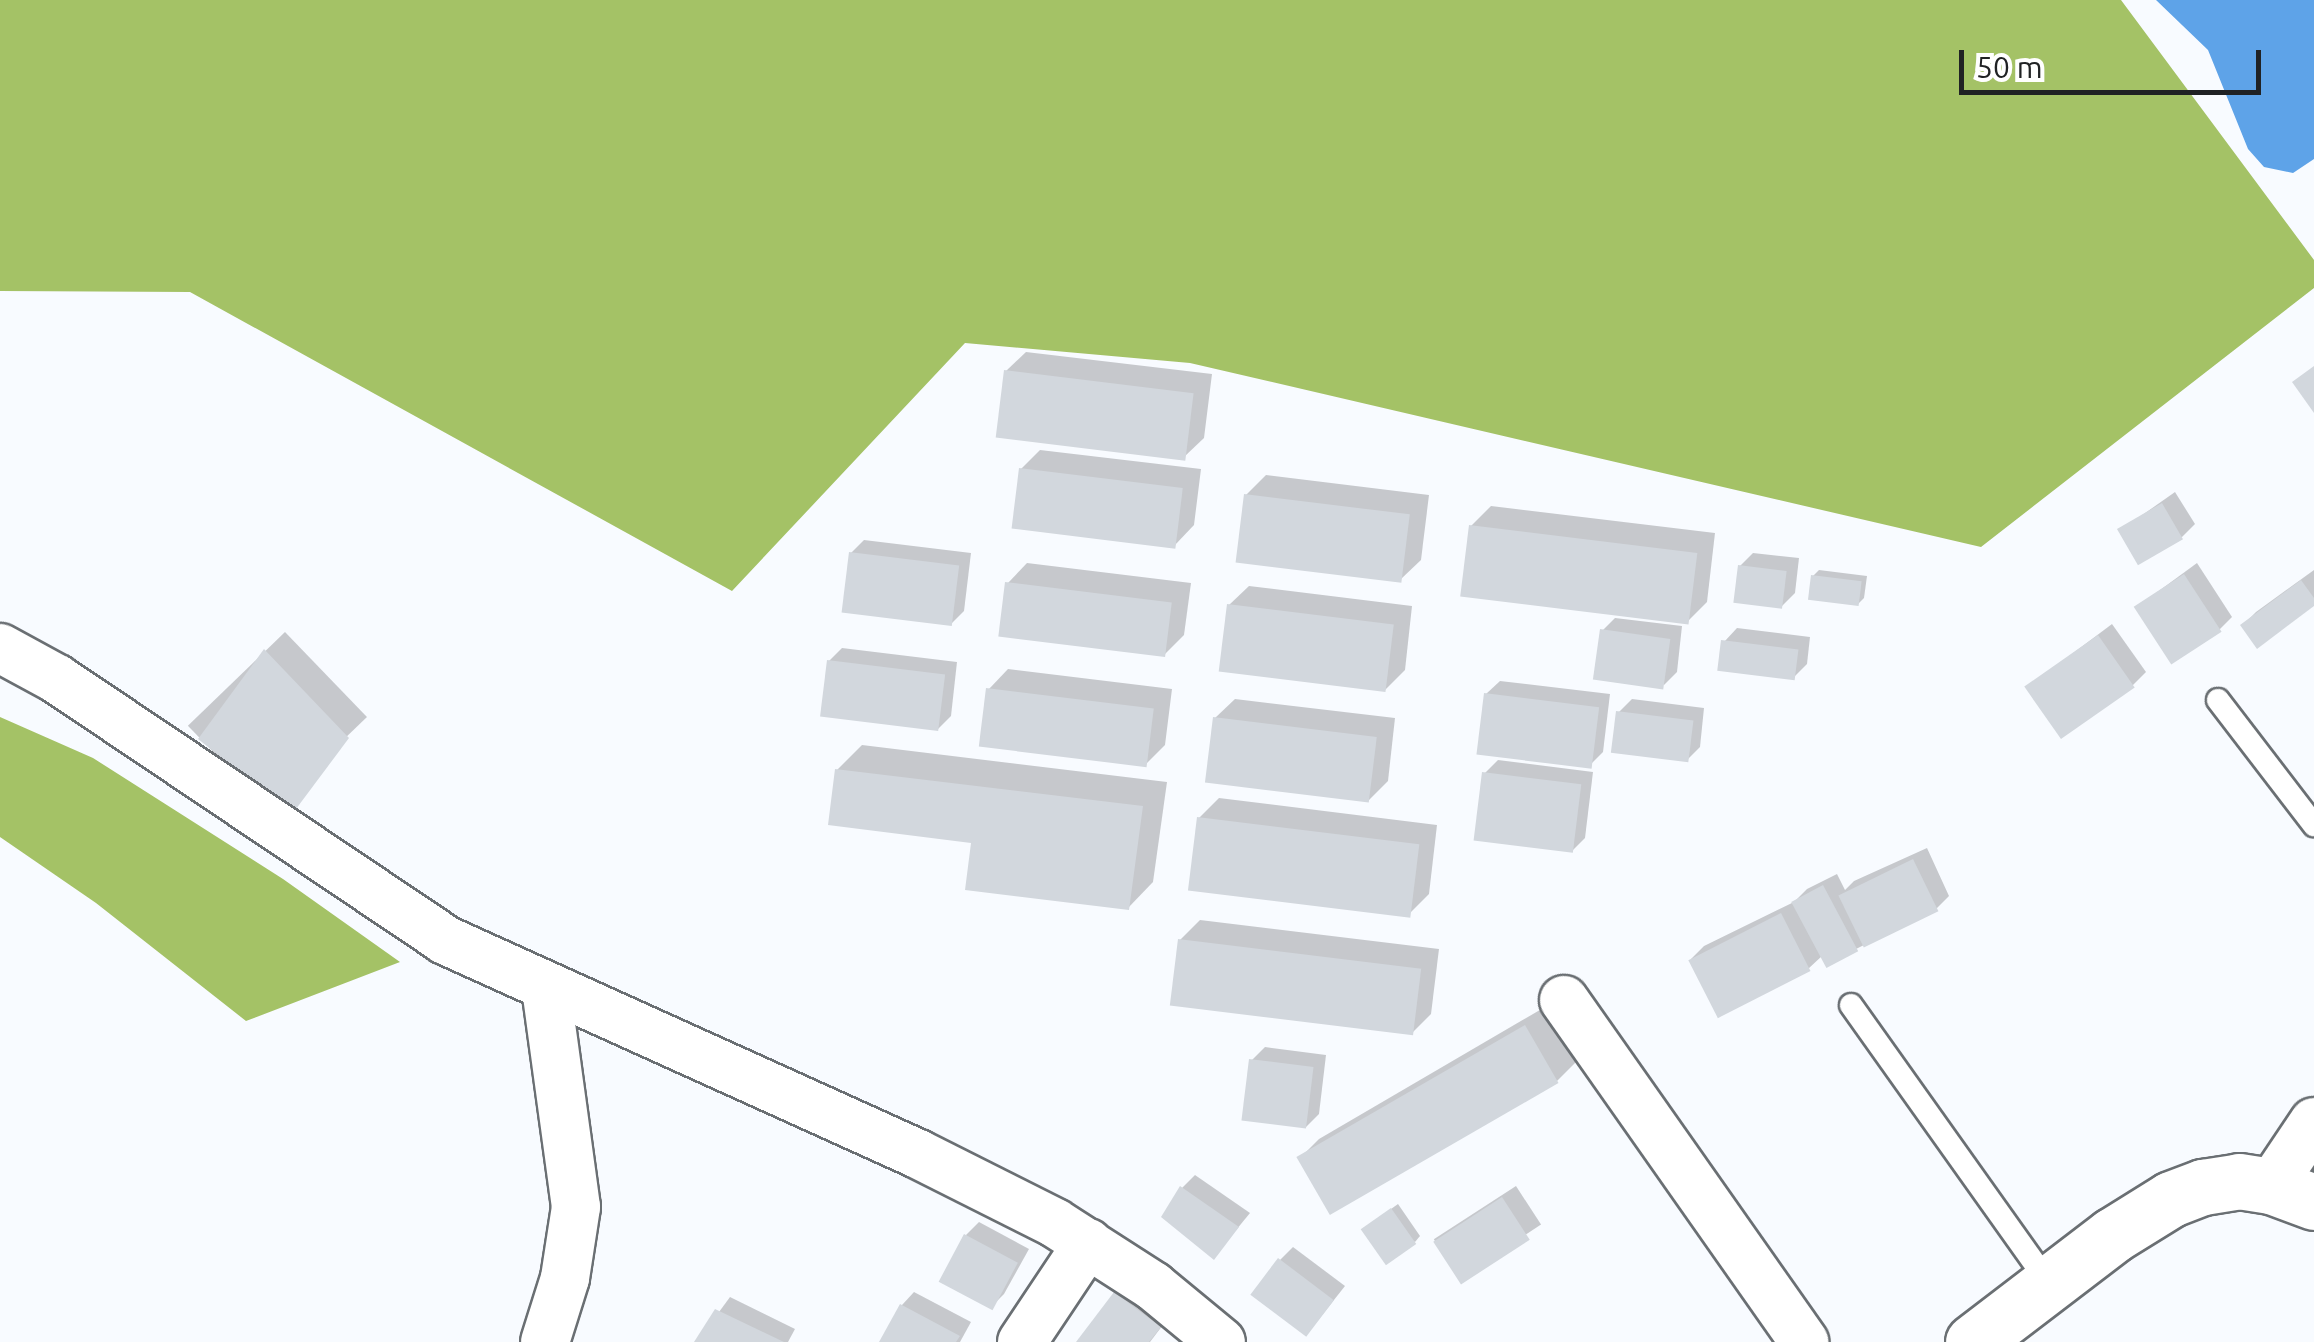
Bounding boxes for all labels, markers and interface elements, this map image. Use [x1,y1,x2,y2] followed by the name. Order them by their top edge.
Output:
[1964,30,2266,92] scale bar
[1976,50,2043,84] text: 50 m

